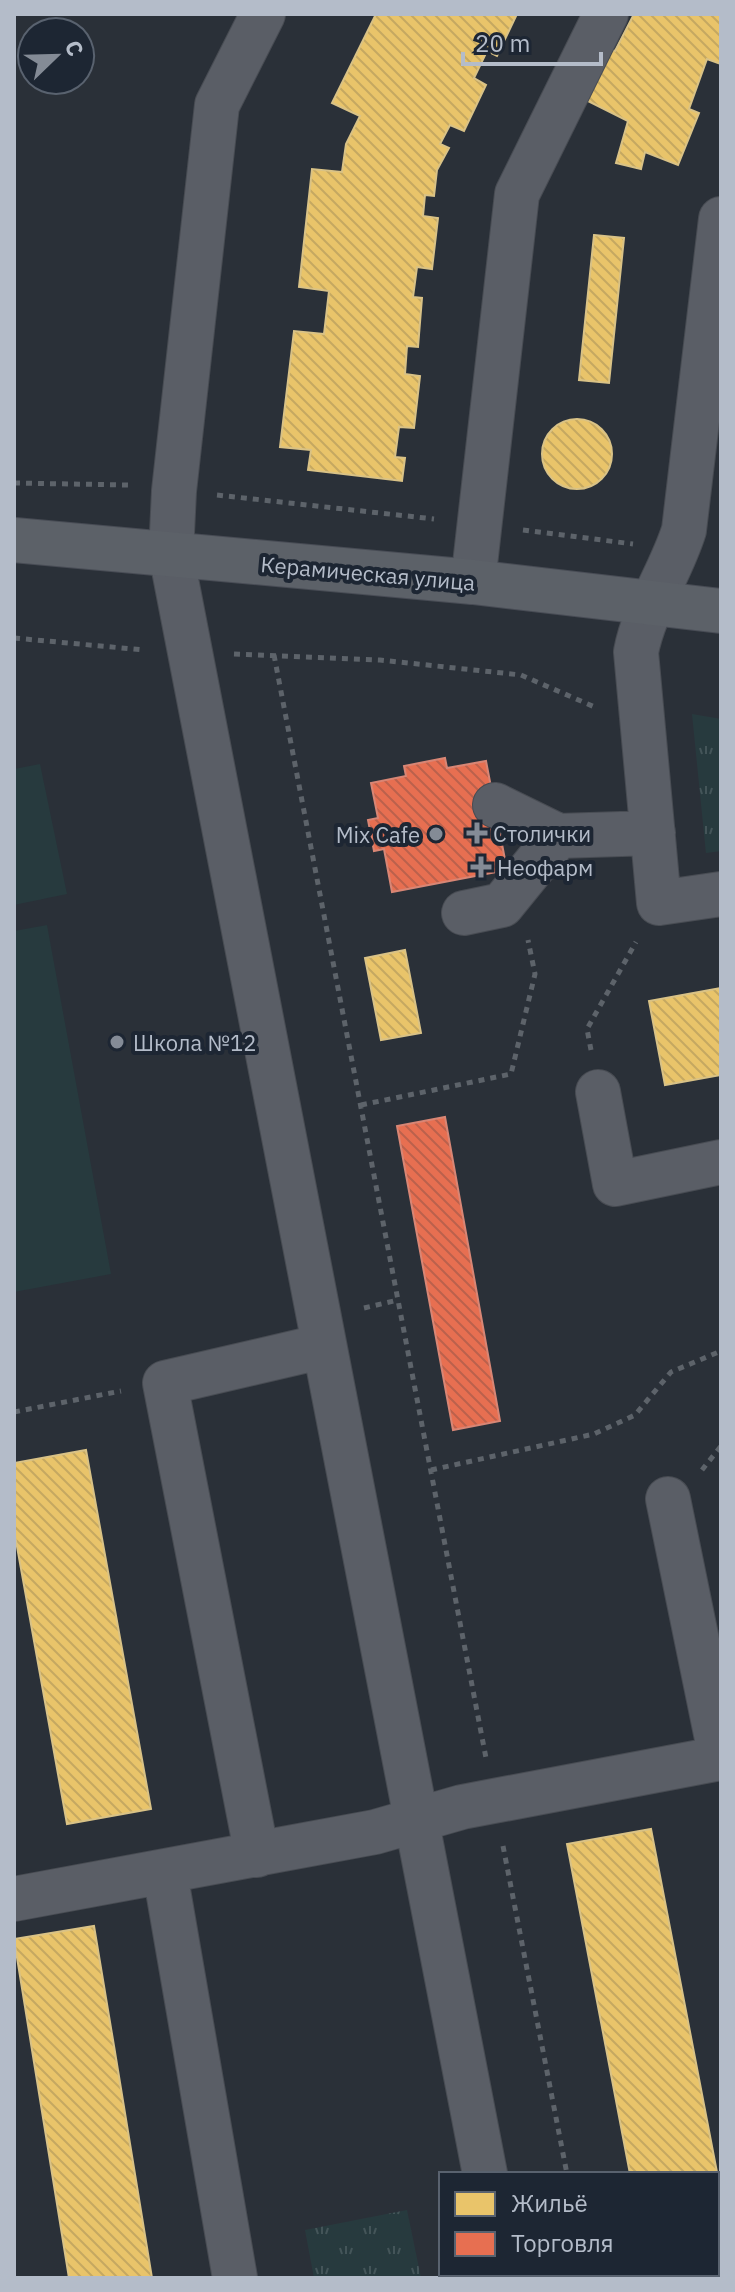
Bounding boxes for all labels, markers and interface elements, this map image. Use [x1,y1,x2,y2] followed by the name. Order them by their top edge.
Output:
[16,16,96,96] north arrow
[463,16,601,66] scale bar
[475,27,530,59] text: 20 m
[59,36,91,60] text: С
[259,549,477,597] street label: Керамическая улица
[493,819,591,848] place label: Столички
[336,820,420,849] place label: Mix Cafe
[468,824,486,842] marker: Столички
[427,825,445,843] marker: Mix Cafe
[497,853,593,882] place label: Неофарм
[472,858,490,876] marker: Неофарм
[133,1028,256,1057] place label: Школа №12
[108,1033,126,1051] marker: Школа №12
[439,2172,719,2276] legend
[511,2187,588,2219] text: Жильё
[511,2227,614,2259] text: Торговля

